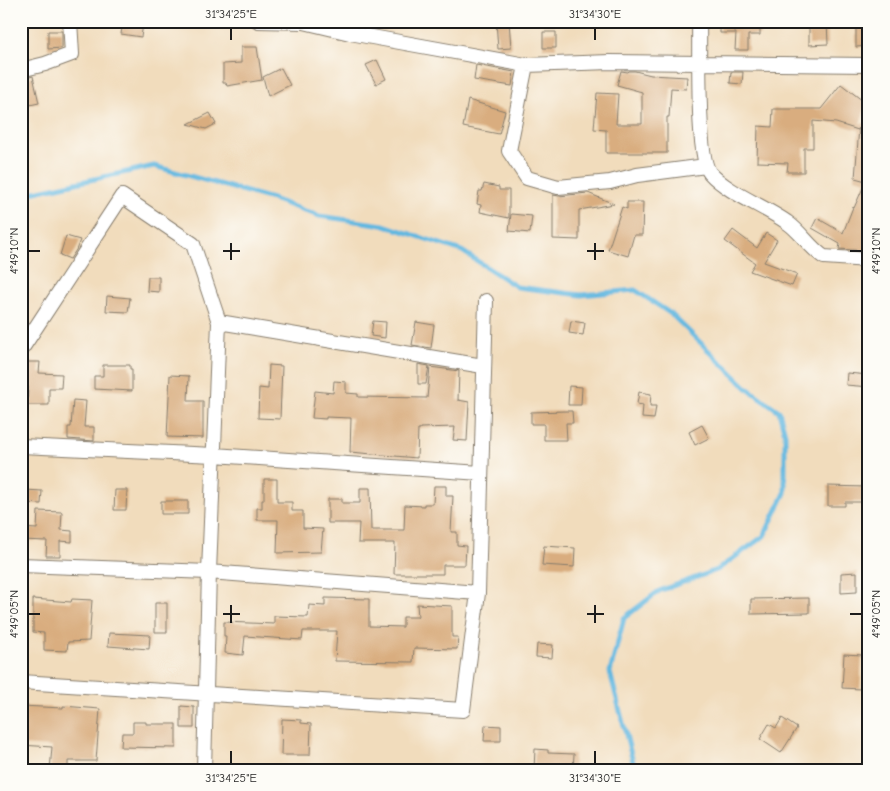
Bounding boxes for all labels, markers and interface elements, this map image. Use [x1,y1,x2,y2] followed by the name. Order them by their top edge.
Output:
[205,7,257,21] text: 31°34'25"E
[569,7,621,21] text: 31°34'30"E
[7,228,21,274] text: 4°49'10"N
[869,228,883,274] text: 4°49'10"N
[7,590,21,638] text: 4°49'05"N
[869,590,883,638] text: 4°49'05"N
[205,771,257,785] text: 31°34'25"E
[569,771,621,785] text: 31°34'30"E

